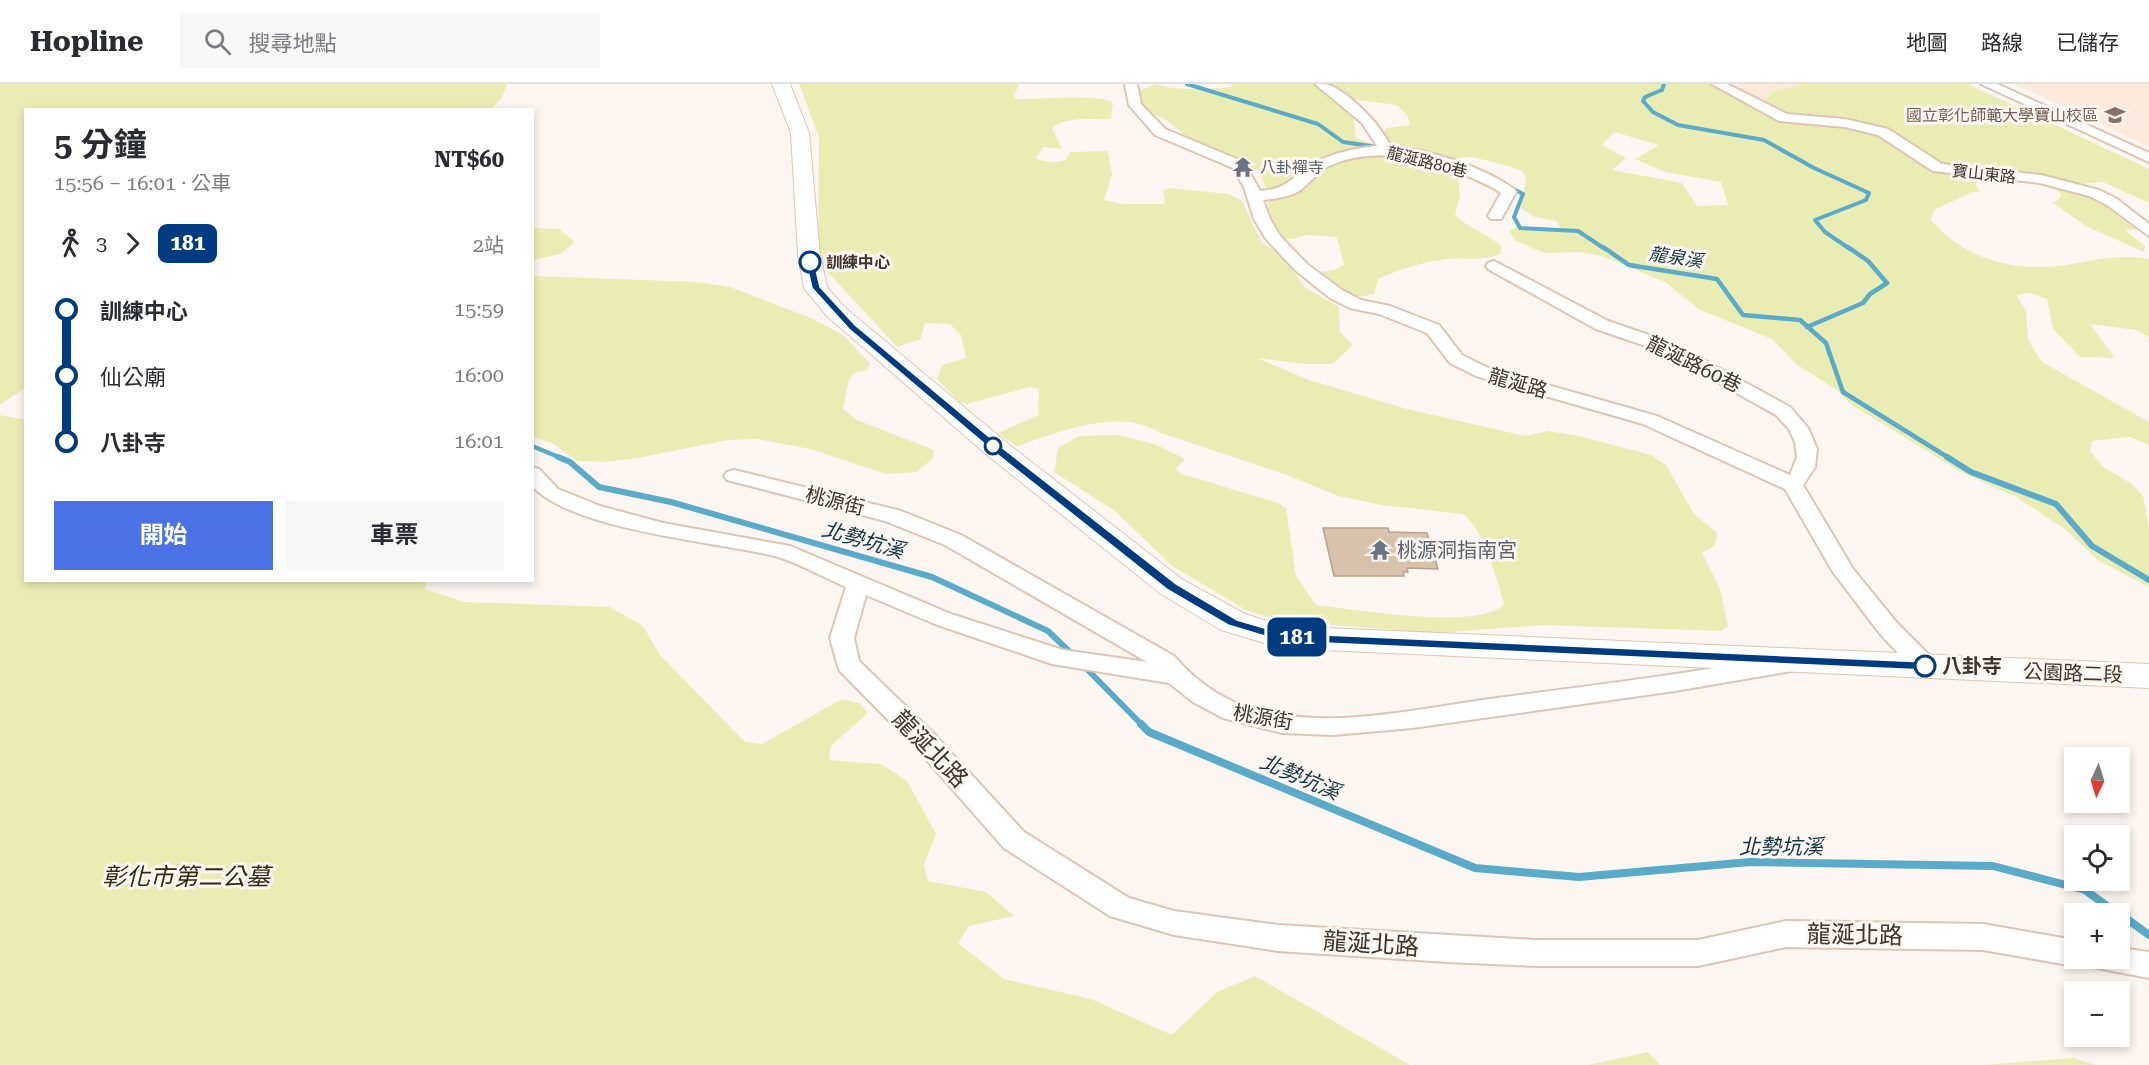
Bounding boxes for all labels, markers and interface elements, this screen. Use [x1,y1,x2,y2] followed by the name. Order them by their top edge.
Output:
[180,14,600,68] search box
[30,25,144,58] text: Hopline
[201,25,234,58] icon: search
[249,31,337,56] text: 搜尋地點
[1906,31,1948,55] text: 地圖
[1981,31,2023,55] text: 路線
[2056,31,2119,55] text: 已儲存
[2103,103,2127,127] school or university icon: 國立彰化師範大學寶山校區
[1906,106,2098,125] place label: 國立彰化師範大學寶山校區
[54,125,147,164] text: 5 分鐘
[1385,143,1469,181] street label: 龍涎路80巷
[434,147,504,172] text: NT$60
[1231,155,1255,179] temple icon: 八卦禪寺
[1260,158,1324,177] place label: 八卦禪寺
[1951,161,2017,187] street label: 寶山東路
[54,171,231,195] text: 15:56 – 16:01 · 公車
[54,227,87,260] icon: walk
[116,227,149,260] icon: forward
[96,231,107,255] text: 3
[170,231,205,255] text: 181
[473,233,504,257] text: 2站
[1648,242,1707,272] water label: 龍泉溪
[799,251,821,273] marker: 訓練中心
[826,253,890,272] place label: 訓練中心
[454,297,504,321] text: 15:59
[100,299,188,324] text: 訓練中心
[1643,331,1745,397] street label: 龍涎路60巷
[454,363,504,387] text: 16:00
[1486,363,1550,403] street label: 龍涎路
[100,365,166,390] text: 仙公廟
[454,429,504,453] text: 16:01
[100,431,166,456] text: 八卦寺
[984,437,1002,455] unlabelled marker
[803,482,867,520] street label: 桃源街
[54,501,273,570] button: 開始
[285,501,504,570] button: 車票
[819,517,910,564] water label: 北勢坑溪
[1368,538,1392,562] temple icon: 桃源洞指南宮
[1397,538,1517,562] place label: 桃源洞指南宮
[1262,618,1332,656] line badge: 181
[1279,625,1315,649] text: 181
[1942,654,2002,678] place label: 八卦寺
[1914,655,1936,677] marker: 八卦寺
[2023,659,2123,687] street label: 公園路二段
[1231,700,1295,734] street label: 桃源街
[887,705,973,793] street label: 龍涎北路
[2064,747,2130,813] north arrow
[2064,747,2130,1047] map controls
[1257,750,1346,806] water label: 北勢坑溪
[2064,825,2130,891] button: locate
[1739,835,1826,859] water label: 北勢坑溪
[102,863,274,891] park label: 彰化市第二公墓
[2064,903,2130,969] button: +
[1807,920,1903,950] street label: 龍涎北路
[1322,927,1420,961] street label: 龍涎北路
[2064,981,2130,1047] button: −

